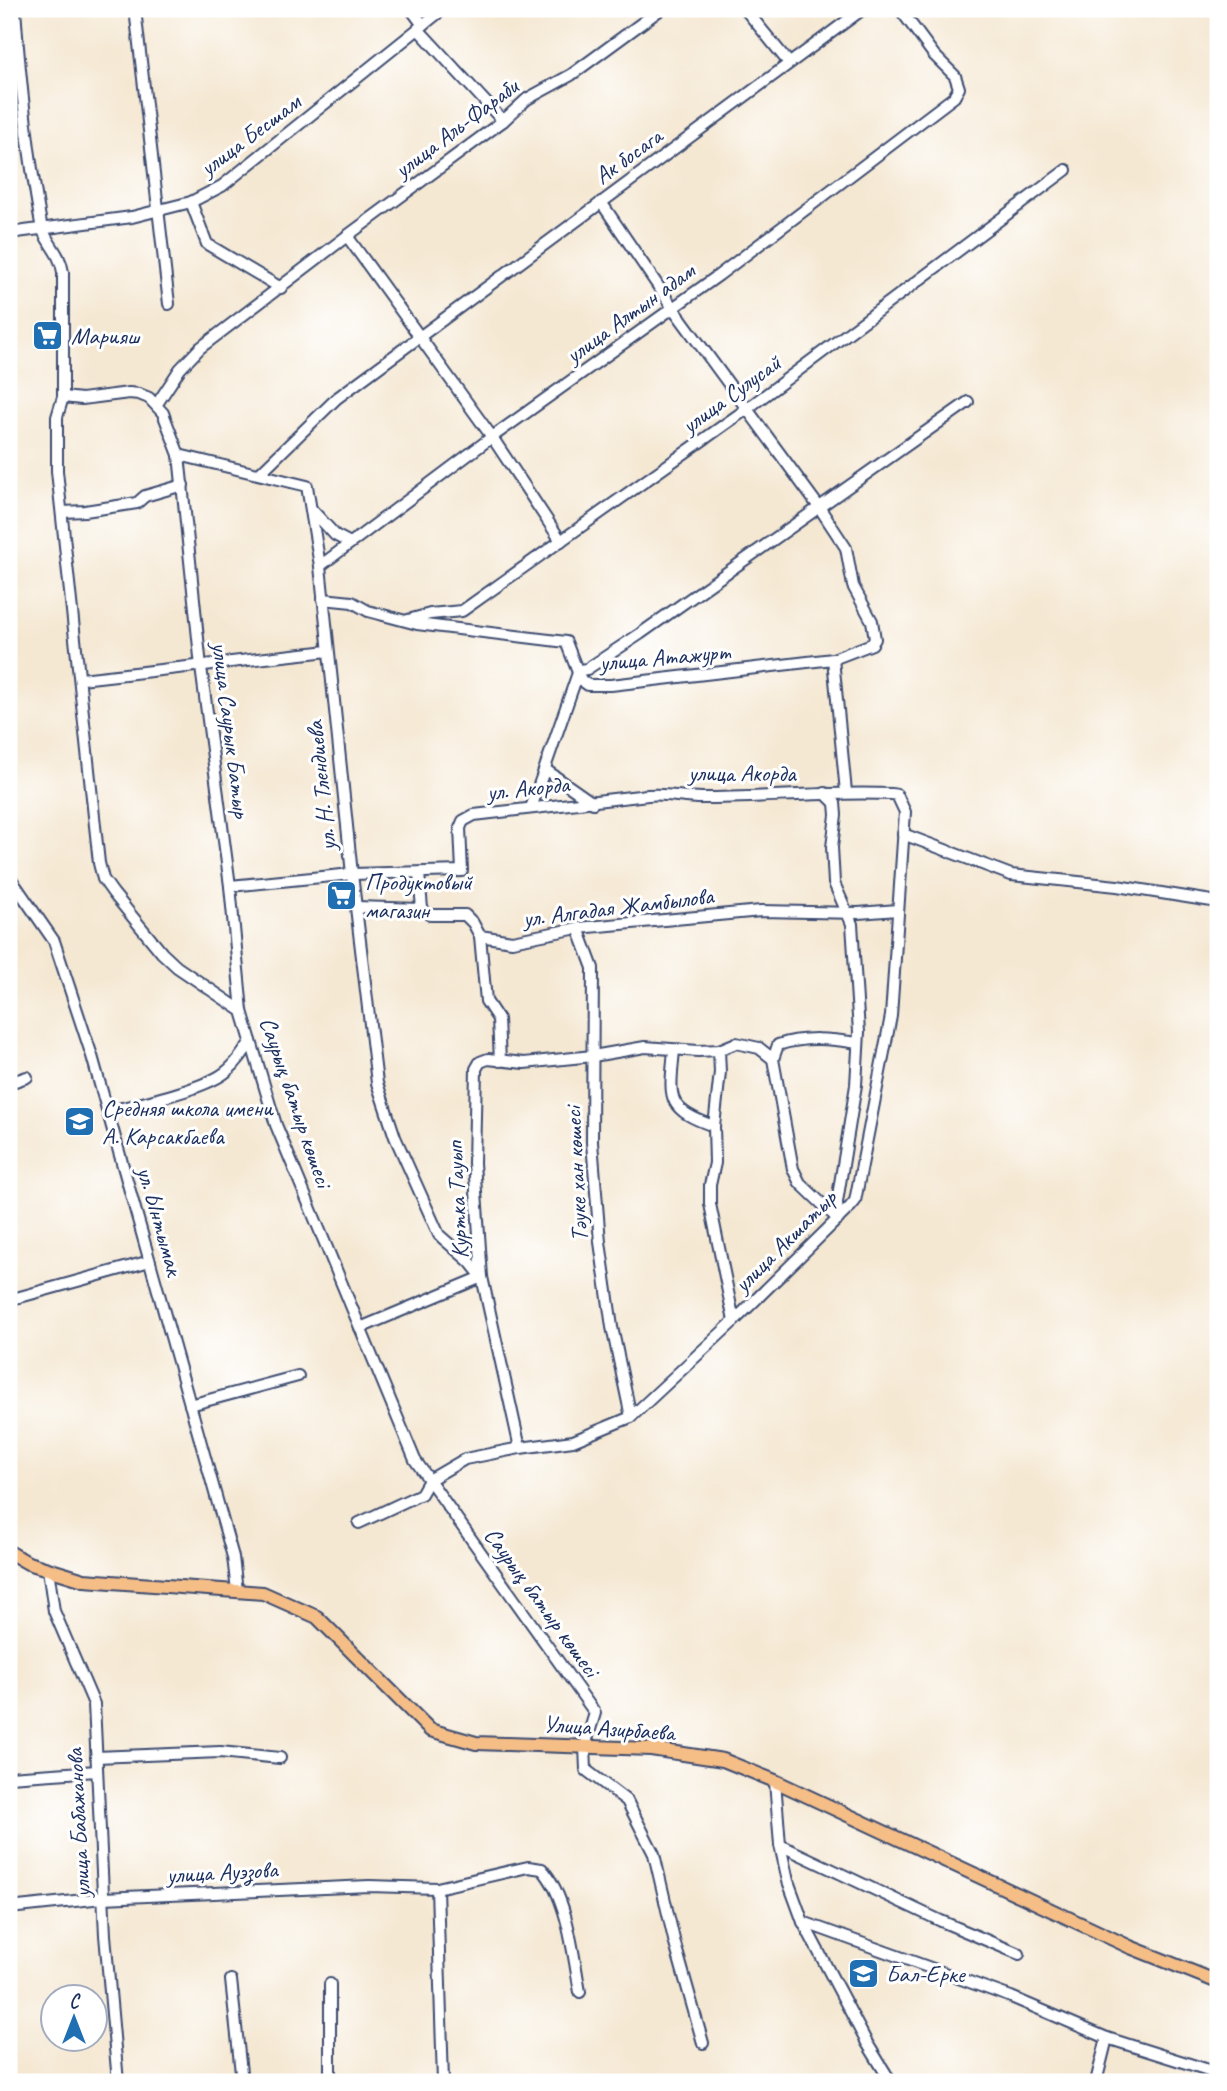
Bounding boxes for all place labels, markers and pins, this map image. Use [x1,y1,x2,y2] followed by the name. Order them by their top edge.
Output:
[31,319,65,353] supermarket icon: Марияш
[71,321,140,351] place label: Марияш
[365,867,474,925] place label: Продуктовый магазин
[325,879,359,913] supermarket icon: Продуктовый магазин
[102,1093,274,1151] place label: Средняя школа имени А. Карсакбаева
[62,1105,96,1139] school or university icon: Средняя школа имени А. Карсакбаева
[846,1957,880,1991] school or university icon: Бал-Ерке
[886,1959,967,1989] place label: Бал-Ерке

